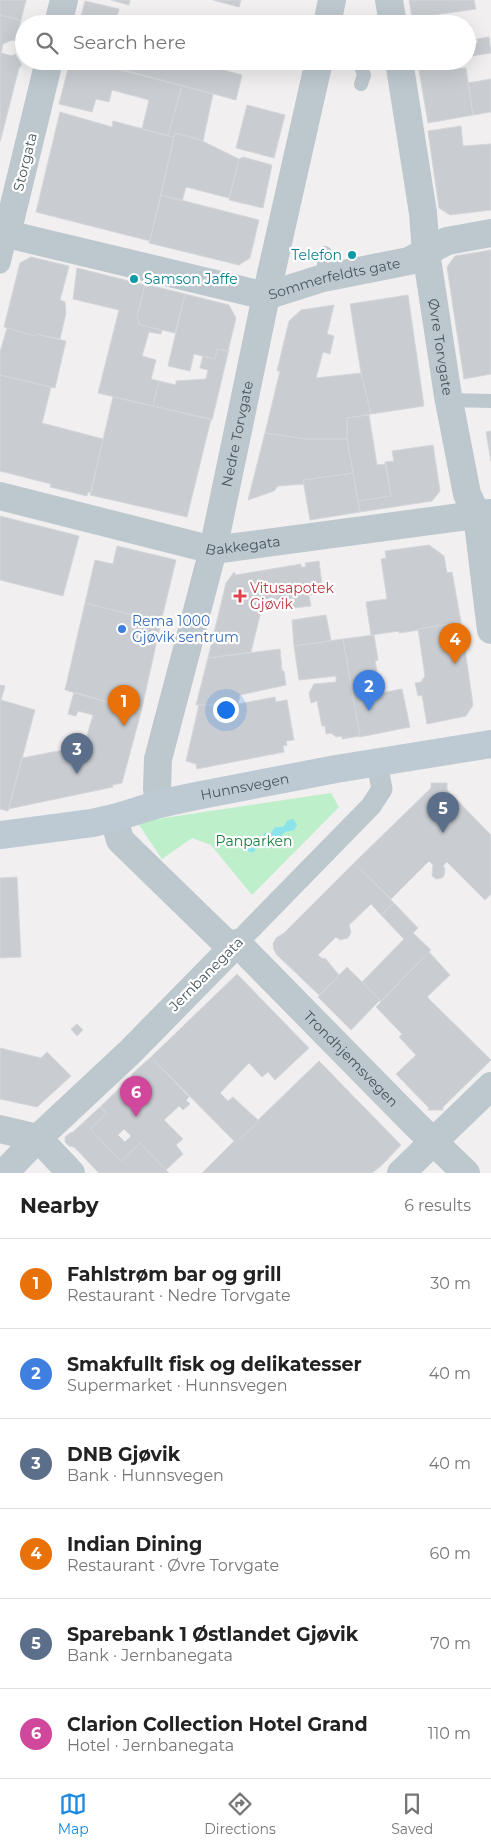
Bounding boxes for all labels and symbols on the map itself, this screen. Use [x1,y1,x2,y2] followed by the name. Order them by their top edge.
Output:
[9,131,41,193] street label: Storgata
[291,246,342,264] place label: Telefon
[346,249,358,261] marker: Telefon
[266,254,402,304] street label: Sommerfeldts gate
[144,270,238,288] place label: Samson Jaffe
[128,273,140,285] marker: Samson Jaffe
[424,297,457,397] street label: Øvre Torvgate
[217,379,257,488] street label: Nedre Torvgate
[204,532,281,560] street label: Bakkegata
[250,579,334,613] place label: Vitusapotek Gjøvik
[234,590,246,602] marker: Vitusapotek Gjøvik
[132,612,239,646] place label: Rema 1000 Gjøvik sentrum
[116,623,128,635] marker: Rema 1000 Gjøvik sentrum
[439,623,471,664] pin: 4
[353,670,385,711] pin: 2
[108,685,140,726] pin: 1
[213,697,239,723] your location
[61,733,93,774] pin: 3
[199,769,291,804] street label: Hunnsvegen
[427,792,459,833] pin: 5
[216,832,292,850] park label: Panparken
[164,933,247,1016] street label: Jernbanegata
[300,1007,402,1111] street label: Trondhjemsvegen
[120,1076,152,1117] pin: 6

